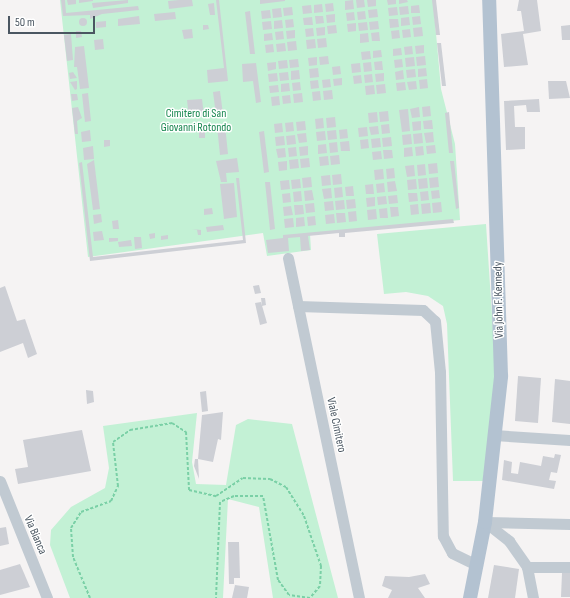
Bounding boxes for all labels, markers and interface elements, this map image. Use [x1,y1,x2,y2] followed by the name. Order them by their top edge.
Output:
[10,8,97,34] scale bar
[15,15,35,30] text: 50 m
[161,107,231,135] park label: Cimitero di San Giovanni Rotondo
[491,262,507,338] street label: Via John F. Kennedy
[323,396,349,454] street label: Viale Cimitero
[20,513,50,557] street label: Via Bianca

